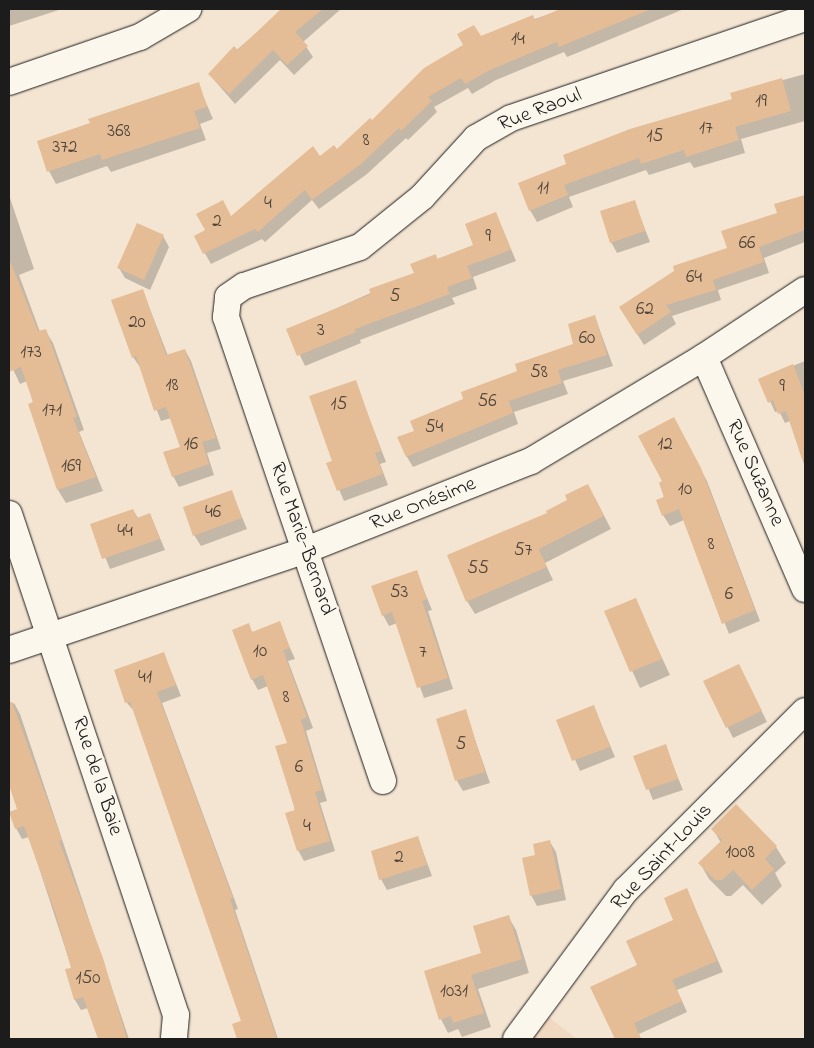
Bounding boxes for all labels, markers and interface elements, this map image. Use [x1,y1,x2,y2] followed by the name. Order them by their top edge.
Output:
[511,29,525,51] house number: 14
[495,83,585,137] street label: Rue Raoul
[755,91,767,113] house number: 19
[699,118,713,140] house number: 17
[107,121,131,143] house number: 368
[647,126,663,148] house number: 15
[362,130,370,152] house number: 8
[52,137,78,159] house number: 372
[537,178,549,200] house number: 11
[264,193,272,215] house number: 4
[212,211,222,233] house number: 2
[485,226,491,248] house number: 9
[739,233,755,255] house number: 66
[686,267,702,289] house number: 64
[390,286,400,308] house number: 5
[636,299,654,321] house number: 62
[128,312,146,334] house number: 20
[317,320,325,342] house number: 3
[579,328,595,350] house number: 60
[20,342,42,364] house number: 173
[530,362,548,384] house number: 58
[165,375,179,397] house number: 18
[779,376,785,398] house number: 9
[477,391,497,413] house number: 56
[331,394,347,416] house number: 15
[42,400,62,422] house number: 171
[720,416,790,530] street label: Rue Suzanne
[425,417,443,439] house number: 54
[184,434,198,456] house number: 16
[657,434,673,456] house number: 12
[61,456,81,478] house number: 169
[264,459,340,619] street label: Rue Marie-Bernard
[366,471,480,537] street label: Rue Onésime
[678,479,692,501] house number: 10
[205,502,221,524] house number: 46
[117,521,133,543] house number: 44
[707,534,715,556] house number: 8
[514,540,532,562] house number: 57
[467,558,489,580] house number: 55
[390,582,408,604] house number: 53
[725,584,733,606] house number: 6
[253,641,267,663] house number: 10
[419,642,427,664] house number: 7
[138,667,152,689] house number: 41
[282,687,290,709] house number: 8
[66,713,128,839] street label: Rue de la Baie
[456,734,466,756] house number: 5
[295,757,303,779] house number: 6
[606,798,718,916] street label: Rue Saint-Louis
[303,816,311,838] house number: 4
[725,842,755,864] house number: 1008
[394,847,404,869] house number: 2
[75,968,101,990] house number: 150
[440,981,468,1003] house number: 1031

